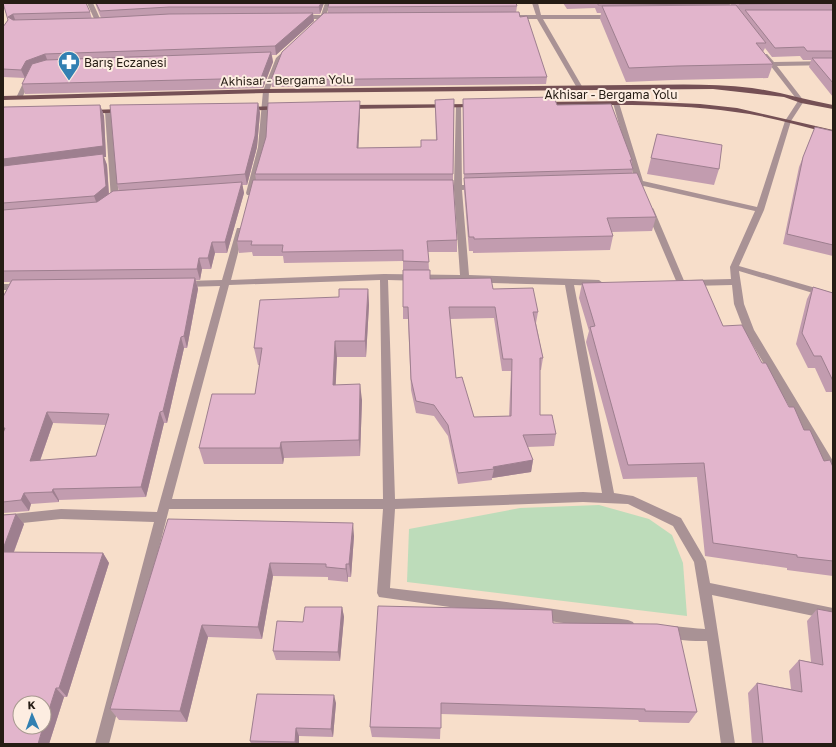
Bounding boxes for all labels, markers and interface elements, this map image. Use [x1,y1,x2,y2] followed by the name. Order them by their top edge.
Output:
[56,49,82,82] pharmacy icon: Barış Eczanesi
[84,55,167,70] place label: Barış Eczanesi
[220,71,354,89] street label: Akhisar - Bergama Yolu
[545,87,677,102] street label: Akhisar - Bergama Yolu
[12,695,52,735] north arrow
[27,698,36,711] text: K

